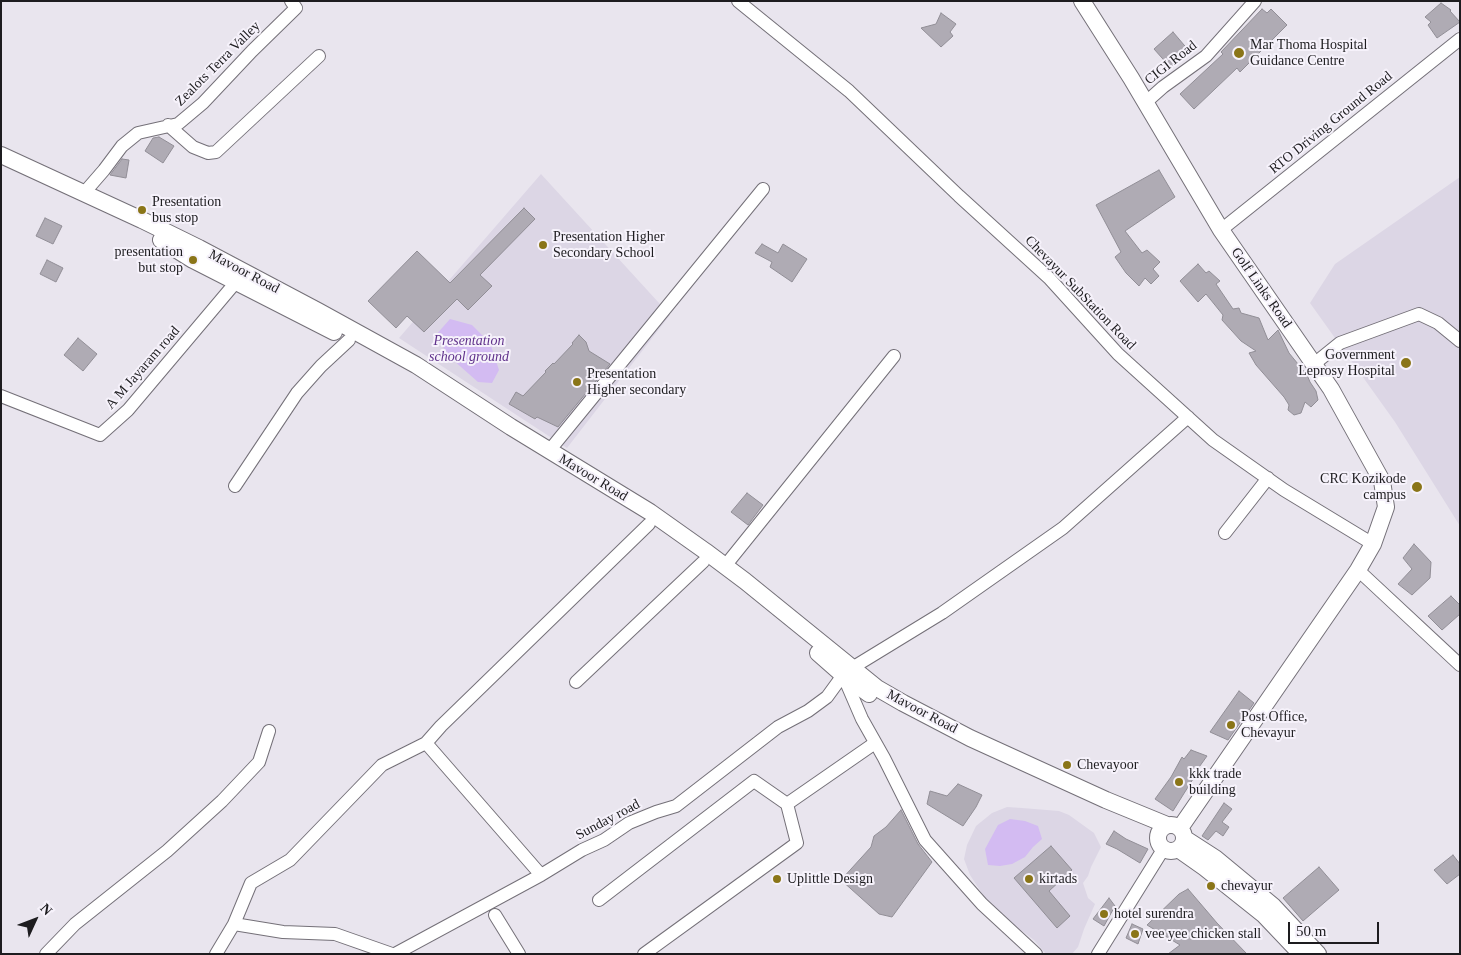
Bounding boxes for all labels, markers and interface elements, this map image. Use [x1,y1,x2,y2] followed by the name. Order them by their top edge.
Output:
[172,18,264,110] street label: Zealots Terra Valley
[1141,37,1201,89] street label: CIGI Road
[1250,37,1367,70] place label: Mar Thoma Hospital Guidance Centre
[1232,46,1246,60] marker: Mar Thoma Hospital Guidance Centre
[1266,68,1396,178] street label: RTO Driving Ground Road
[152,194,221,226] place label: Presentation bus stop
[136,204,148,216] marker: Presentation bus stop
[553,229,665,262] place label: Presentation Higher Secondary School
[1021,232,1139,354] street label: Chevayur SubStation Road
[537,239,549,251] marker: Presentation Higher Secondary School
[115,244,183,276] place label: presentation but stop
[1227,245,1295,331] street label: Golf Links Road
[206,246,282,298] street label: Mavoor Road
[187,254,199,266] marker: presentation but stop
[102,323,184,413] street label: A M Jayaram road
[429,333,509,366] park label: Presentation school ground
[1298,347,1395,380] place label: Government Leprosy Hospital
[1399,356,1413,370] marker: Government Leprosy Hospital
[587,366,686,398] place label: Presentation Higher secondary
[571,376,583,388] marker: Presentation Higher secondary
[556,451,630,505] street label: Mavoor Road
[1320,471,1406,504] place label: CRC Kozikode campus
[1410,480,1424,494] marker: CRC Kozikode campus
[884,686,960,738] street label: Mavoor Road
[1241,709,1308,742] place label: Post Office, Chevayur
[1225,719,1237,731] marker: Post Office, Chevayur
[1077,757,1138,773] place label: Chevayoor
[1061,759,1073,771] marker: Chevayoor
[1189,766,1241,799] place label: kkk trade building
[1173,776,1185,788] marker: kkk trade building
[573,796,643,844] street label: Sunday road
[787,871,873,887] place label: Uplittle Design
[1039,871,1077,887] place label: kirtads
[771,873,783,885] marker: Uplittle Design
[1023,873,1035,885] marker: kirtads
[1221,878,1272,894] place label: chevayur
[1205,880,1217,892] marker: chevayur
[10,895,60,945] north arrow
[37,901,55,918] text: N
[1114,906,1194,922] place label: hotel surendra
[1098,908,1110,920] marker: hotel surendra
[1291,912,1382,944] scale bar
[1296,923,1326,939] text: 50 m
[1145,926,1261,942] place label: vee yee chicken stall
[1129,928,1141,940] marker: vee yee chicken stall

